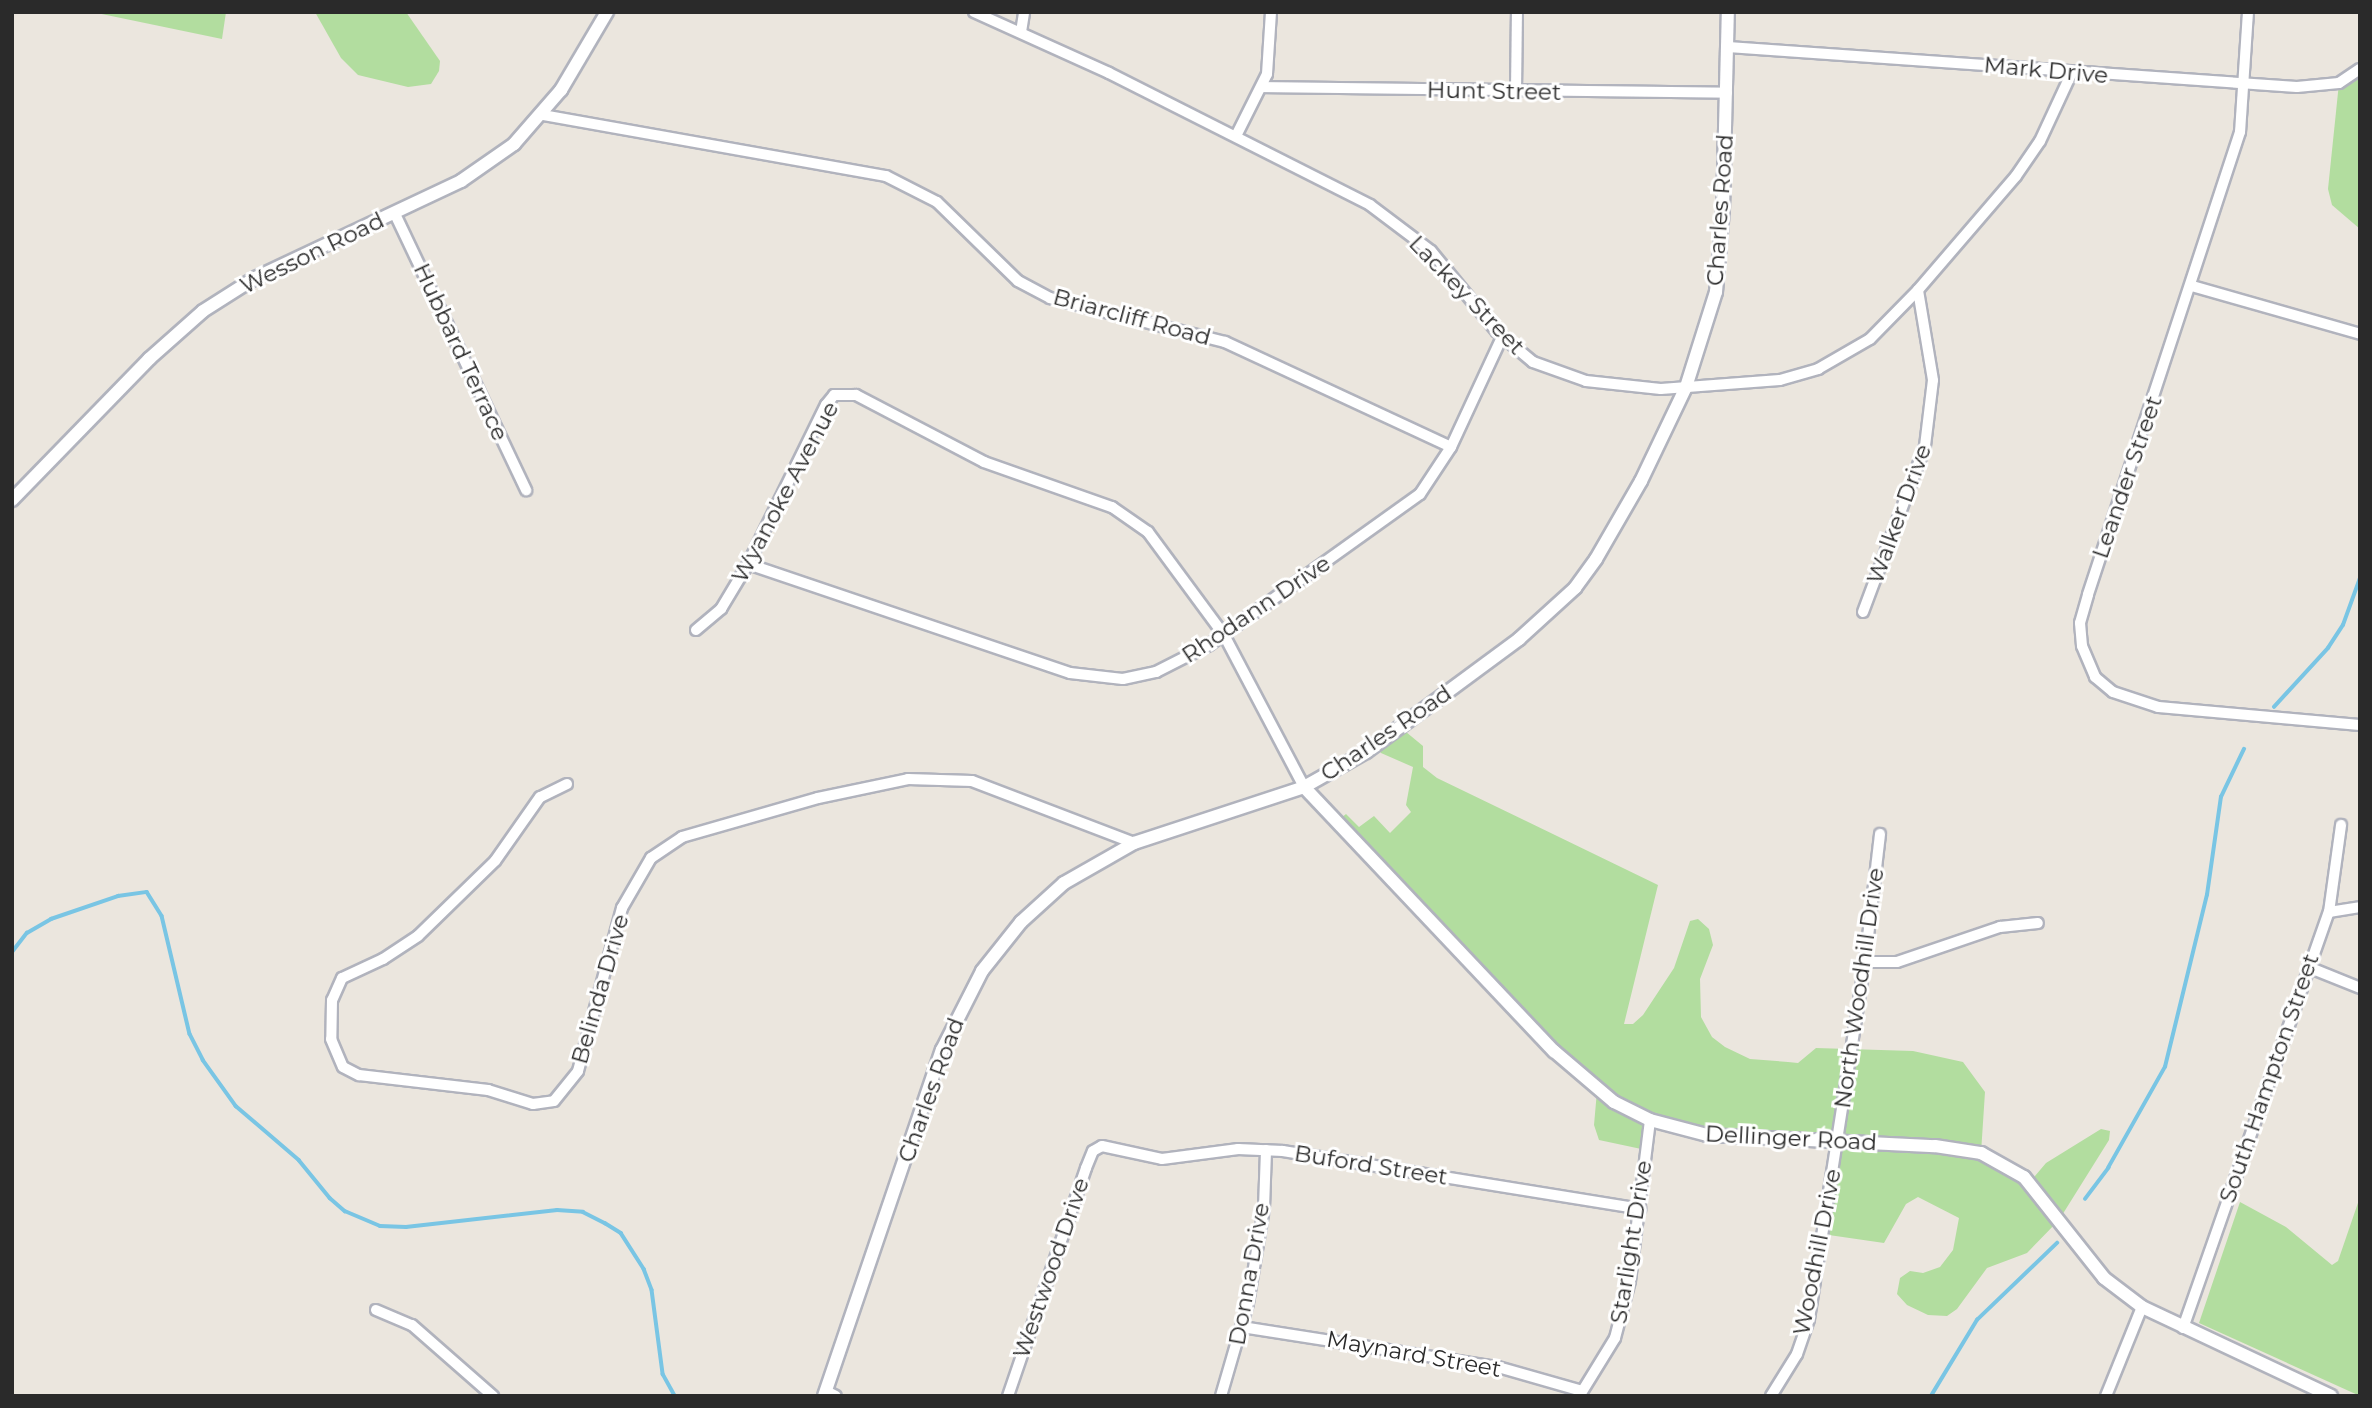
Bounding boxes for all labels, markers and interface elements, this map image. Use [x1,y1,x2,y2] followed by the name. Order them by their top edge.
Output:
[1983,51,2109,89] street label: Mark Drive
[1426,76,1562,106] street label: Hunt Street
[1701,133,1739,287] street label: Charles Road
[236,206,388,300] street label: Wesson Road
[1403,230,1531,360] street label: Lackey Street
[408,259,514,445] street label: Hubbard Terrace
[1050,283,1214,351] street label: Briarcliff Road
[2086,392,2168,562] street label: Leander Street
[726,397,844,587] street label: Wyanoke Avenue
[1861,440,1937,588] street label: Walker Drive
[1177,549,1335,669] street label: Rhodann Drive
[1315,679,1457,787] street label: Charles Road
[1828,866,1890,1110] street label: North Woodhill Drive
[565,911,635,1067] street label: Belinda Drive
[2213,950,2325,1206] street label: South Hampton Street
[892,1014,970,1166] street label: Charles Road
[1704,1120,1878,1156] street label: Dellinger Road
[1292,1139,1450,1191] street label: Buford Street
[1604,1158,1658,1326] street label: Starlight Drive
[1787,1166,1847,1338] street label: Woodhill Drive
[1007,1174,1095,1362] street label: Westwood Drive
[1223,1201,1275,1347] street label: Donna Drive
[1325,1325,1503,1383] street label: Maynard Street

